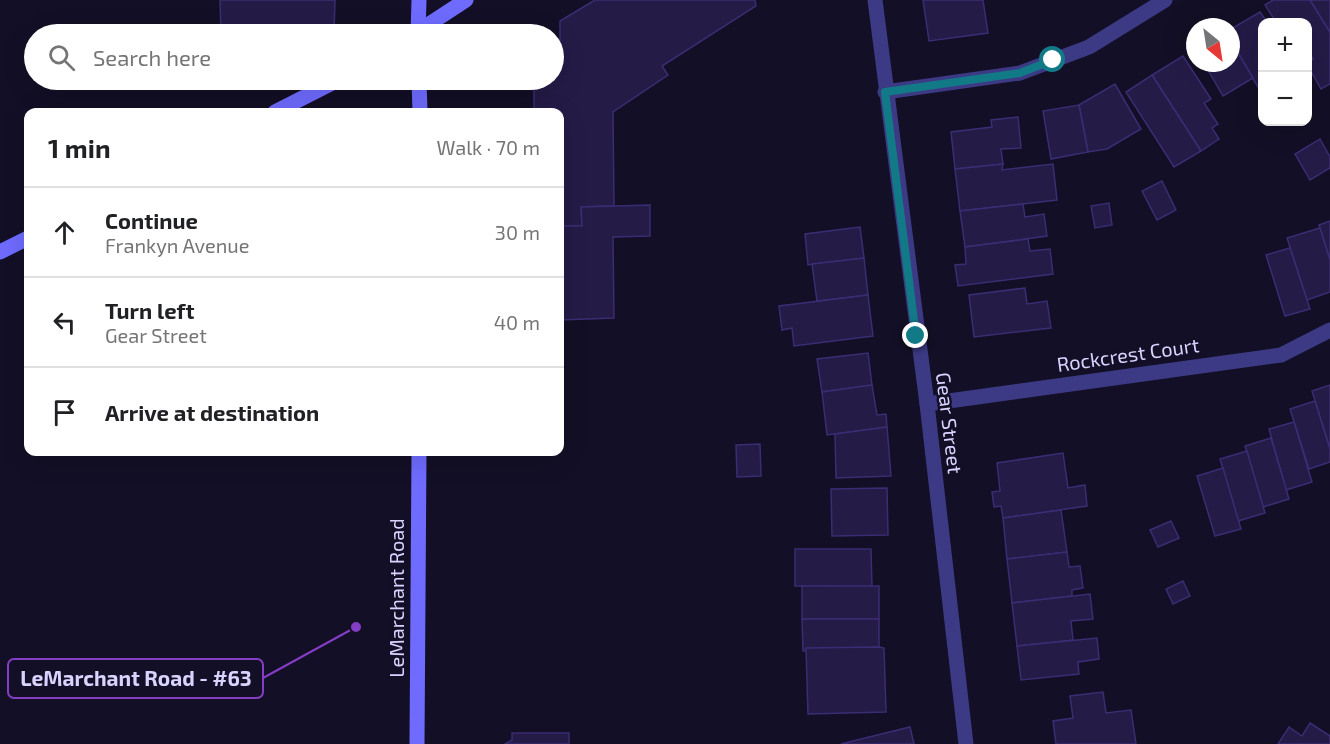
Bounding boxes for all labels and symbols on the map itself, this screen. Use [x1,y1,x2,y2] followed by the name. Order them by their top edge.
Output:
[1186,18,1240,72] north arrow
[1039,46,1065,72] route start
[902,322,928,348] route end
[1055,332,1201,376] street label: Rockcrest Court
[932,371,968,475] street label: Gear Street
[384,518,408,678] street label: LeMarchant Road
[8,659,263,698] callout: LeMarchant Road - #63
[20,665,252,690] text: LeMarchant Road - #63

